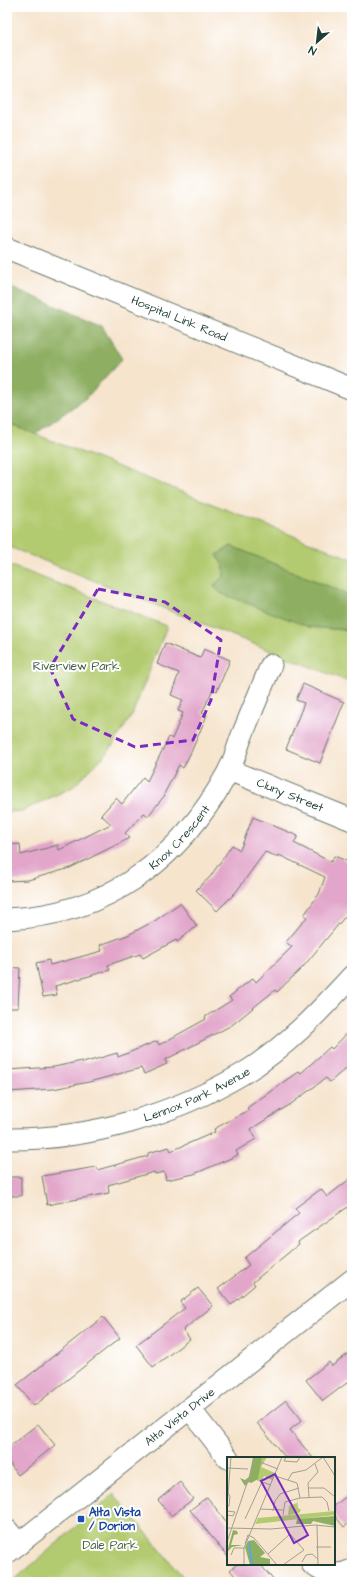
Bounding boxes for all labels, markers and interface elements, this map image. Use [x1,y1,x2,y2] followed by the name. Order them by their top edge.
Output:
[297,22,337,62] north arrow
[306,42,319,59] text: N
[129,291,230,346] street label: Hospital Link Road
[33,658,120,675] park label: Riverview Park
[254,774,326,816] street label: Cluny Street
[145,801,214,874] street label: Knox Crescent
[141,1062,254,1126] street label: Lennox Park Avenue
[141,1383,219,1450] street label: Alta Vista Drive
[227,1457,335,1565] inset map
[89,1504,142,1535] place label: Alta Vista / Dorion
[76,1514,86,1524] marker: Alta Vista / Dorion
[83,1537,138,1554] park label: Dale Park

